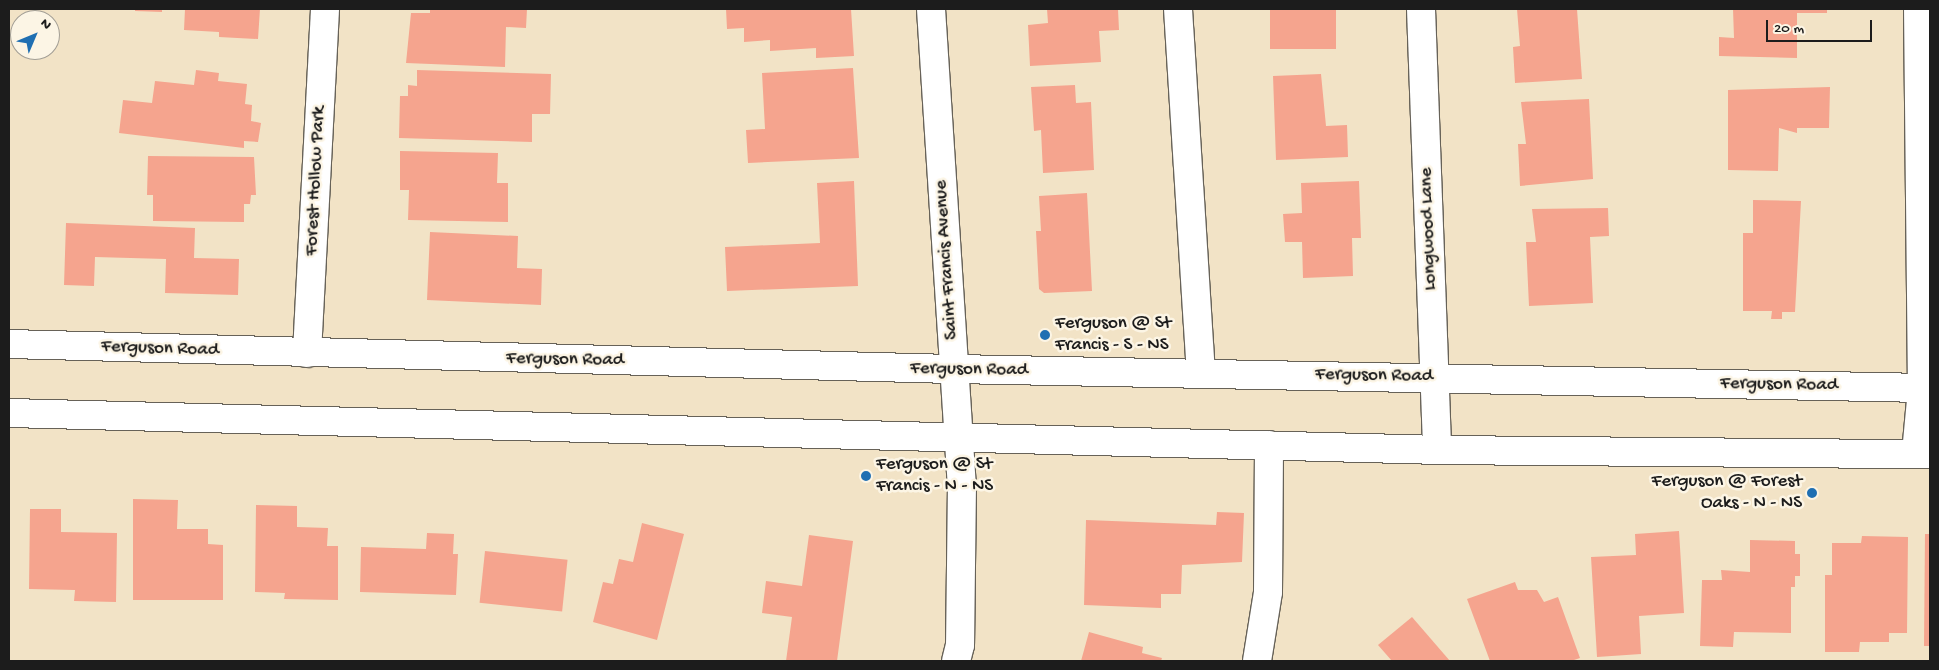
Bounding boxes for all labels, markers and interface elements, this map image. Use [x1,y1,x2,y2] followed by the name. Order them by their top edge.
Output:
[10,10,60,60] north arrow
[1769,10,1875,42] scale bar
[36,15,54,34] text: N
[1774,20,1804,38] text: 20 m
[301,106,331,256] street label: Forest Hollow Park
[1415,167,1443,291] street label: Longwood Lane
[930,179,964,341] street label: Saint Francis Avenue
[1055,313,1171,357] place label: Ferguson @ St Francis - S - NS
[1039,329,1051,341] marker: Ferguson @ St Francis - S - NS
[101,336,219,362] street label: Ferguson Road
[506,348,624,372] street label: Ferguson Road
[910,358,1028,382] street label: Ferguson Road
[1315,364,1433,388] street label: Ferguson Road
[1720,373,1838,397] street label: Ferguson Road
[876,454,993,498] place label: Ferguson @ St Francis - N - NS
[860,470,872,482] marker: Ferguson @ St Francis - N - NS
[1651,471,1802,515] place label: Ferguson @ Forest Oaks - N - NS
[1806,487,1818,499] marker: Ferguson @ Forest Oaks - N - NS

